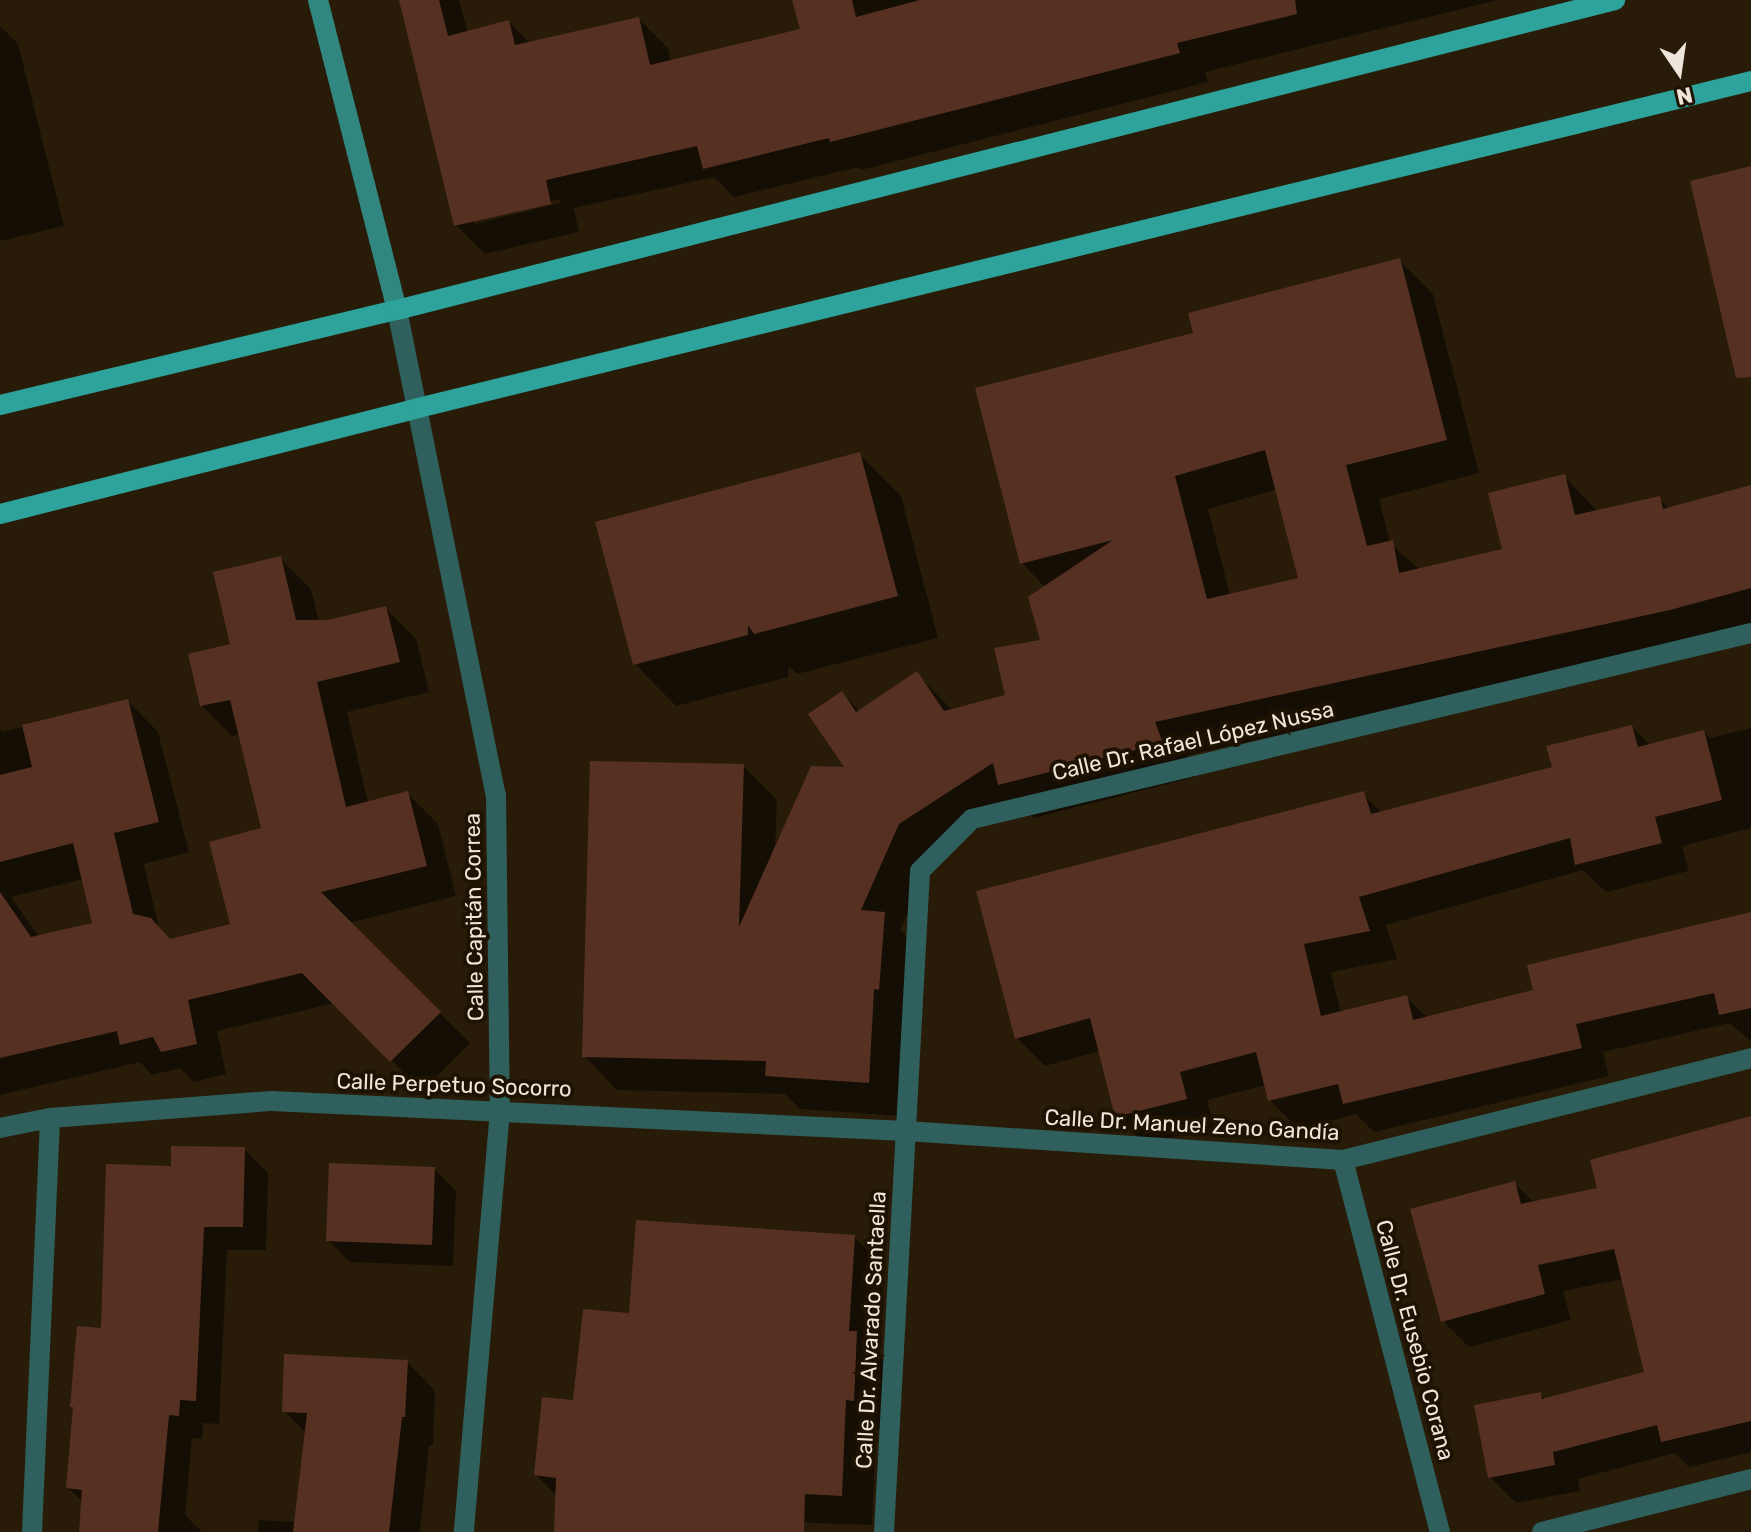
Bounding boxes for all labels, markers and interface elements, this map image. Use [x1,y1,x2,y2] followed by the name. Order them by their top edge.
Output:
[1639,32,1719,112] north arrow
[1674,81,1695,111] text: N
[1050,696,1336,786] street label: Calle Dr. Rafael López Nussa
[459,813,489,1021] street label: Calle Capitán Correa
[336,1068,572,1102] street label: Calle Perpetuo Socorro
[1044,1104,1340,1146] street label: Calle Dr. Manuel Zeno Gandía
[851,1190,891,1470] street label: Calle Dr. Alvarado Santaella
[1370,1217,1460,1463] street label: Calle Dr. Eusebio Corana

